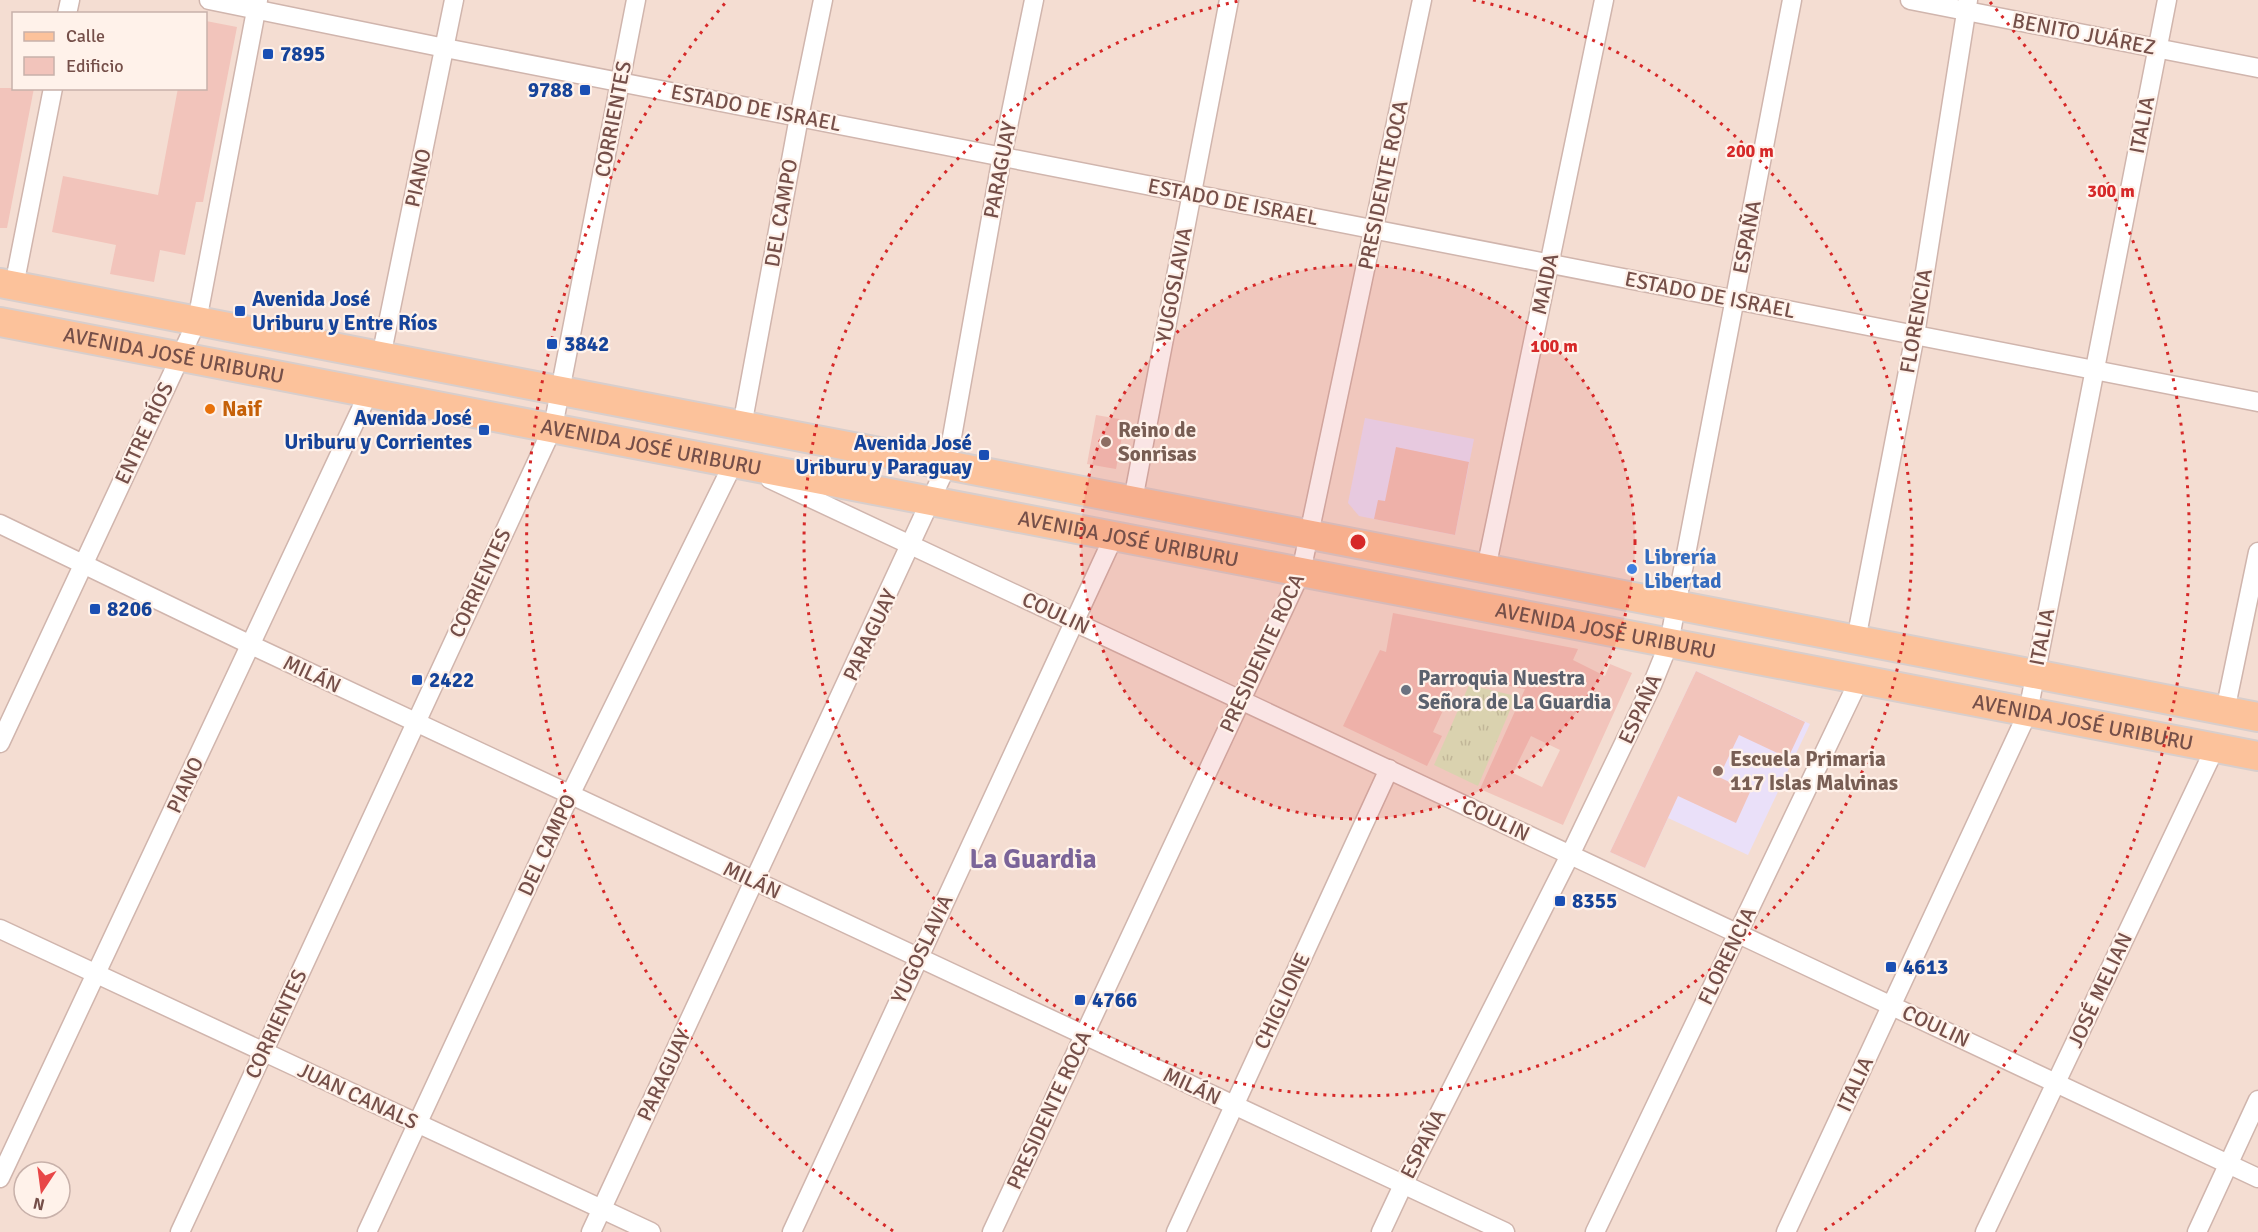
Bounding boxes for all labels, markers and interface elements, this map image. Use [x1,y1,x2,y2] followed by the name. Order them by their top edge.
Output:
[2010,7,2158,61] street label: BENITO JUÁREZ
[12,12,207,90] legend
[66,25,105,47] text: Calle
[280,41,325,67] place label: 7895
[261,47,275,61] marker: 7895
[66,55,124,77] text: Edificio
[589,59,637,179] street label: CORRIENTES
[528,77,573,103] place label: 9788
[669,79,844,137] street label: ESTADO DE ISRAEL
[578,83,592,97] marker: 9788
[2124,94,2160,156] street label: ITALIA
[1352,98,1414,272] street label: PRESIDENTE ROCA
[978,119,1022,221] street label: PARAGUAY
[1726,140,1774,162] text: 200 m
[399,146,437,210] street label: PIANO
[759,157,803,269] street label: DEL CAMPO
[1146,173,1321,231] street label: ESTADO DE ISRAEL
[2087,180,2135,202] text: 300 m
[1727,198,1767,276] street label: ESPAÑA
[1150,225,1198,345] street label: YUGOSLAVIA
[1526,251,1564,317] street label: MAIDA
[1623,266,1798,324] street label: ESTADO DE ISRAEL
[1894,267,1938,375] street label: FLORENCIA
[252,286,437,336] place label: Avenida José Uriburu y Entre Ríos
[233,304,247,318] marker: Avenida José Uriburu y Entre Ríos
[61,321,286,389] street label: AVENIDA JOSÉ URIBURU
[564,331,609,357] place label: 3842
[1530,335,1578,357] text: 100 m
[545,337,559,351] marker: 3842
[109,378,179,488] street label: ENTRE RÍOS
[222,396,263,422] place label: Naif
[203,402,217,416] marker: Naif
[284,405,472,455] place label: Avenida José Uriburu y Corrientes
[539,413,764,481] street label: AVENIDA JOSÉ URIBURU
[1118,417,1197,467] place label: Reino de Sonrisas
[477,423,491,437] marker: Avenida José Uriburu y Corrientes
[795,430,973,480] place label: Avenida José Uriburu y Paraguay
[1099,435,1113,449] marker: Reino de Sonrisas
[977,448,991,462] marker: Avenida José Uriburu y Paraguay
[1016,505,1241,573] street label: AVENIDA JOSÉ URIBURU
[443,524,517,642] street label: CORRIENTES
[1348,532,1368,552] centre of rings
[1644,544,1722,594] place label: Librería Libertad
[1625,562,1639,576] marker: Librería Libertad
[1214,569,1310,737] street label: PRESIDENTE ROCA
[837,585,903,685] street label: PARAGUAY
[1018,586,1094,640] street label: COULIN
[107,596,152,622] place label: 8206
[1493,597,1718,665] street label: AVENIDA JOSÉ URIBURU
[88,602,102,616] marker: 8206
[2024,606,2060,668] street label: ITALIA
[279,649,345,699] street label: MILÁN
[1418,665,1612,715] place label: Parroquia Nuestra Señora de La Guardia
[429,667,474,693] place label: 2422
[1613,670,1668,748] street label: ESPAÑA
[410,673,424,687] marker: 2422
[1399,683,1413,697] marker: Parroquia Nuestra Señora de La Guardia
[1970,688,2195,756] street label: AVENIDA JOSÉ URIBURU
[1730,746,1898,796] place label: Escuela Primaria 117 Islas Malvinas
[161,753,209,817] street label: PIANO
[1711,764,1725,778] marker: Escuela Primaria 117 Islas Malvinas
[512,790,582,900] street label: DEL CAMPO
[1458,793,1534,847] street label: COULIN
[969,843,1097,876] district label: La Guardia
[719,855,785,905] street label: MILÁN
[1572,888,1617,914] place label: 8355
[885,890,959,1008] street label: YUGOSLAVIA
[1553,894,1567,908] marker: 8355
[1692,903,1762,1009] street label: FLORENCIA
[2062,928,2138,1052] street label: JOSÉ MELIAN
[1248,949,1316,1053] street label: CHIGLIONE
[1903,954,1948,980] place label: 4613
[1884,960,1898,974] marker: 4613
[239,965,313,1083] street label: CORRIENTES
[1092,987,1137,1013] place label: 4766
[1073,993,1087,1007] marker: 4766
[1898,999,1974,1053] street label: COULIN
[631,1025,697,1125] street label: PARAGUAY
[1001,1026,1097,1194] street label: PRESIDENTE ROCA
[1831,1052,1879,1116] street label: ITALIA
[294,1057,422,1135] street label: JUAN CANALS
[1159,1061,1225,1111] street label: MILÁN
[1395,1105,1451,1183] street label: ESPAÑA
[12,1160,72,1220] north arrow
[31,1193,47,1215] text: N

